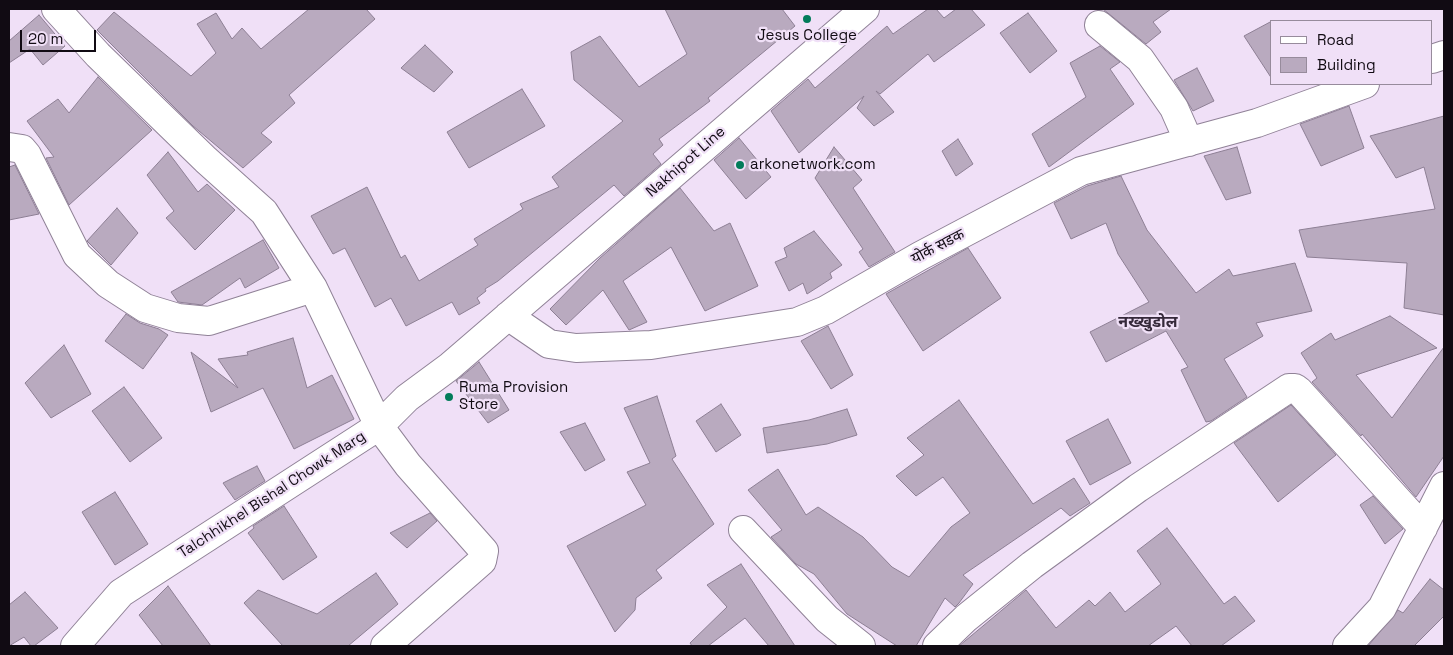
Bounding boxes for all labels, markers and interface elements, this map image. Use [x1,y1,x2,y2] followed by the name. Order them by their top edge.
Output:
[801,13,813,25] marker: Jesus College
[22,20,99,52] scale bar
[1270,20,1433,85] legend
[757,27,857,45] place label: Jesus College
[28,29,63,48] text: 20 m
[1317,30,1354,49] text: Road
[1317,55,1376,74] text: Building
[643,123,729,201] street label: Nakhipot Line
[750,156,876,174] place label: arkonetwork.com
[734,159,746,171] marker: arkonetwork.com
[908,226,968,268] street label: योर्क सडक
[1118,313,1178,333] district label: नख्खुडोल
[459,379,568,414] place label: Ruma Provision Store
[443,391,455,403] marker: Ruma Provision Store
[175,428,369,562] street label: Talchhikhel Bishal Chowk Marg

